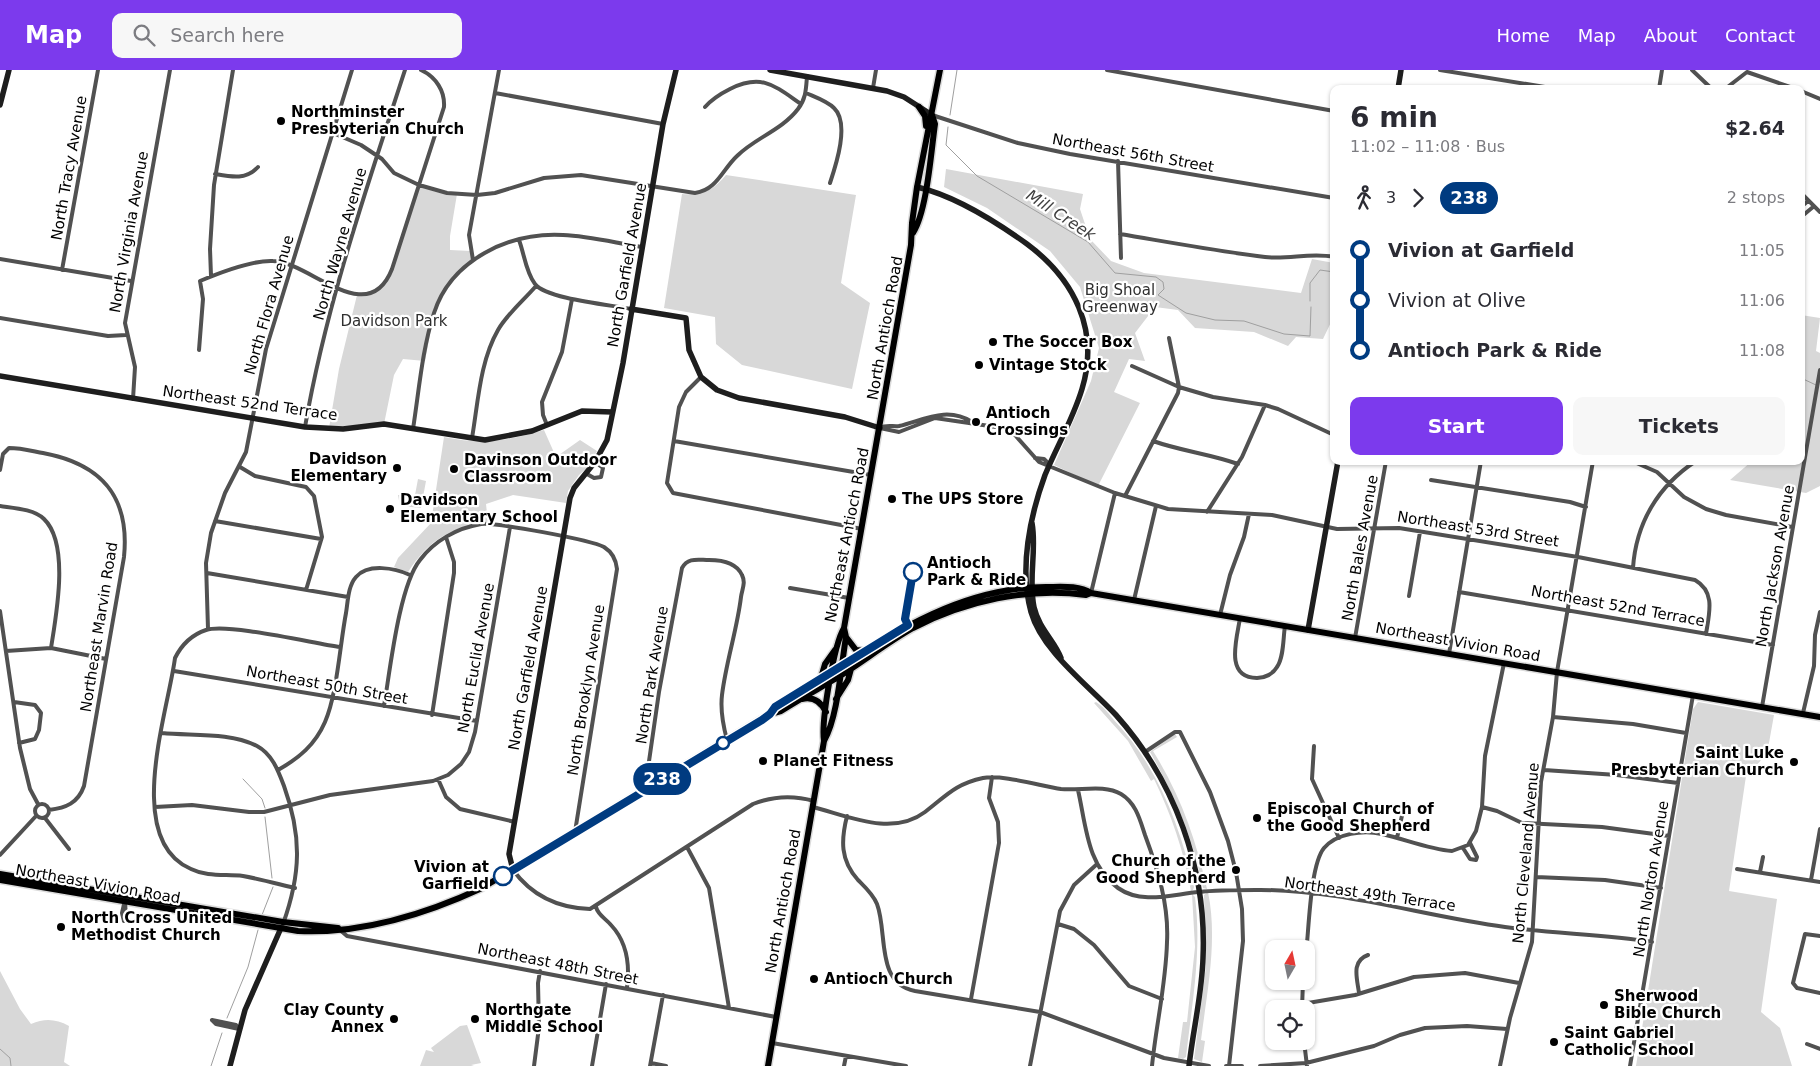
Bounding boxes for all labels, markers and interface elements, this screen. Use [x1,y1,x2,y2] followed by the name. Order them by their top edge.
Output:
[112,13,462,58] search box
[25,21,82,49] text: Map
[130,21,158,49] icon: search
[170,24,284,46] text: Search here
[1497,25,1550,46] text: Home
[1578,25,1616,46] text: Map
[1644,25,1697,46] text: About
[1725,25,1795,46] text: Contact
[47,94,91,242] street label: North Tracy Avenue
[1350,101,1438,134] text: 6 min
[291,103,464,138] place label: Northminster Presbyterian Church
[275,115,287,127] marker: Northminster Presbyterian Church
[1725,117,1785,139] text: $2.64
[1051,130,1215,176] street label: Northeast 56th Street
[1350,137,1505,156] text: 11:02 – 11:08 · Bus
[106,150,152,314] street label: North Virginia Avenue
[310,166,370,322] street label: North Wayne Avenue
[604,181,650,349] street label: North Garfield Avenue
[1350,184,1378,212] icon: walk
[1404,184,1432,212] icon: forward
[1023,186,1100,245] water label: Mill Creek
[1450,187,1488,208] text: 238
[1386,188,1396,207] text: 3
[1727,188,1785,207] text: 2 stops
[240,233,298,377] street label: North Flora Avenue
[1388,239,1574,261] text: Vivion at Garfield
[1739,241,1785,260] text: 11:05
[863,255,907,401] street label: North Antioch Road
[1082,281,1158,316] park label: Big Shoal Greenway
[1388,289,1526,311] text: Vivion at Olive
[1739,291,1785,310] text: 11:06
[341,312,448,330] park label: Davidson Park
[1003,333,1133,351] place label: The Soccer Box
[987,336,999,348] marker: The Soccer Box
[1388,339,1602,361] text: Antioch Park & Ride
[1739,341,1785,360] text: 11:08
[989,356,1108,374] place label: Vintage Stock
[973,359,985,371] marker: Vintage Stock
[161,382,339,424] street label: Northeast 52nd Terrace
[1350,397,1563,455] button: Start
[1573,397,1785,455] button: Tickets
[986,404,1068,439] place label: Antioch Crossings
[970,416,982,428] marker: Antioch Crossings
[821,446,873,624] street label: Northeast Antioch Road
[290,450,387,485] place label: Davidson Elementary
[464,451,617,486] place label: Davinson Outdoor Classroom
[391,462,403,474] marker: Davidson Elementary
[448,463,460,475] marker: Davinson Outdoor Classroom
[1338,474,1382,622] street label: North Bales Avenue
[1752,484,1798,648] street label: North Jackson Avenue
[902,490,1023,508] place label: The UPS Store
[400,491,558,526] place label: Davidson Elementary School
[886,493,898,505] marker: The UPS Store
[384,503,396,515] marker: Davidson Elementary School
[1396,507,1560,551] street label: Northeast 53rd Street
[77,541,121,713] street label: Northeast Marvin Road
[927,554,1026,589] place label: Antioch Park & Ride
[903,562,923,582] marker: Antioch Park & Ride
[454,581,498,735] street label: North Euclid Avenue
[1530,582,1706,630] street label: Northeast 52nd Terrace
[505,584,551,752] street label: North Garfield Avenue
[564,603,608,777] street label: North Brooklyn Avenue
[632,605,672,745] street label: North Park Avenue
[1374,619,1542,665] street label: Northeast Vivion Road
[245,662,409,708] street label: Northeast 50th Street
[716,736,730,750] unlabelled marker
[1611,744,1784,779] place label: Saint Luke Presbyterian Church
[773,752,894,770] place label: Planet Fitness
[757,755,769,767] marker: Planet Fitness
[1788,756,1800,768] marker: Saint Luke Presbyterian Church
[1509,762,1543,944] street label: North Cleveland Avenue
[633,763,691,795] line badge: 238
[643,768,681,789] text: 238
[1630,799,1672,959] street label: North Norton Avenue
[1267,800,1434,835] place label: Episcopal Church of the Good Shepherd
[1251,812,1263,824] marker: Episcopal Church of the Good Shepherd
[761,828,805,974] street label: North Antioch Road
[1096,852,1226,887] place label: Church of the Good Shepherd
[414,858,489,893] place label: Vivion at Garfield
[14,861,182,907] street label: Northeast Vivion Road
[1230,864,1242,876] marker: Church of the Good Shepherd
[493,866,513,886] marker: Vivion at Garfield
[1283,873,1457,915] street label: Northeast 49th Terrace
[71,909,232,944] place label: North Cross United Methodist Church
[55,921,67,933] marker: North Cross United Methodist Church
[476,940,640,988] street label: Northeast 48th Street
[1265,940,1315,990] north arrow
[1265,940,1315,1050] map controls
[824,970,953,988] place label: Antioch Church
[808,973,820,985] marker: Antioch Church
[1614,987,1721,1022] place label: Sherwood Bible Church
[1598,999,1610,1011] marker: Sherwood Bible Church
[1265,1000,1315,1050] button: locate
[284,1001,384,1036] place label: Clay County Annex
[485,1001,603,1036] place label: Northgate Middle School
[388,1013,400,1025] marker: Clay County Annex
[469,1013,481,1025] marker: Northgate Middle School
[1564,1024,1694,1059] place label: Saint Gabriel Catholic School
[1548,1036,1560,1048] marker: Saint Gabriel Catholic School

